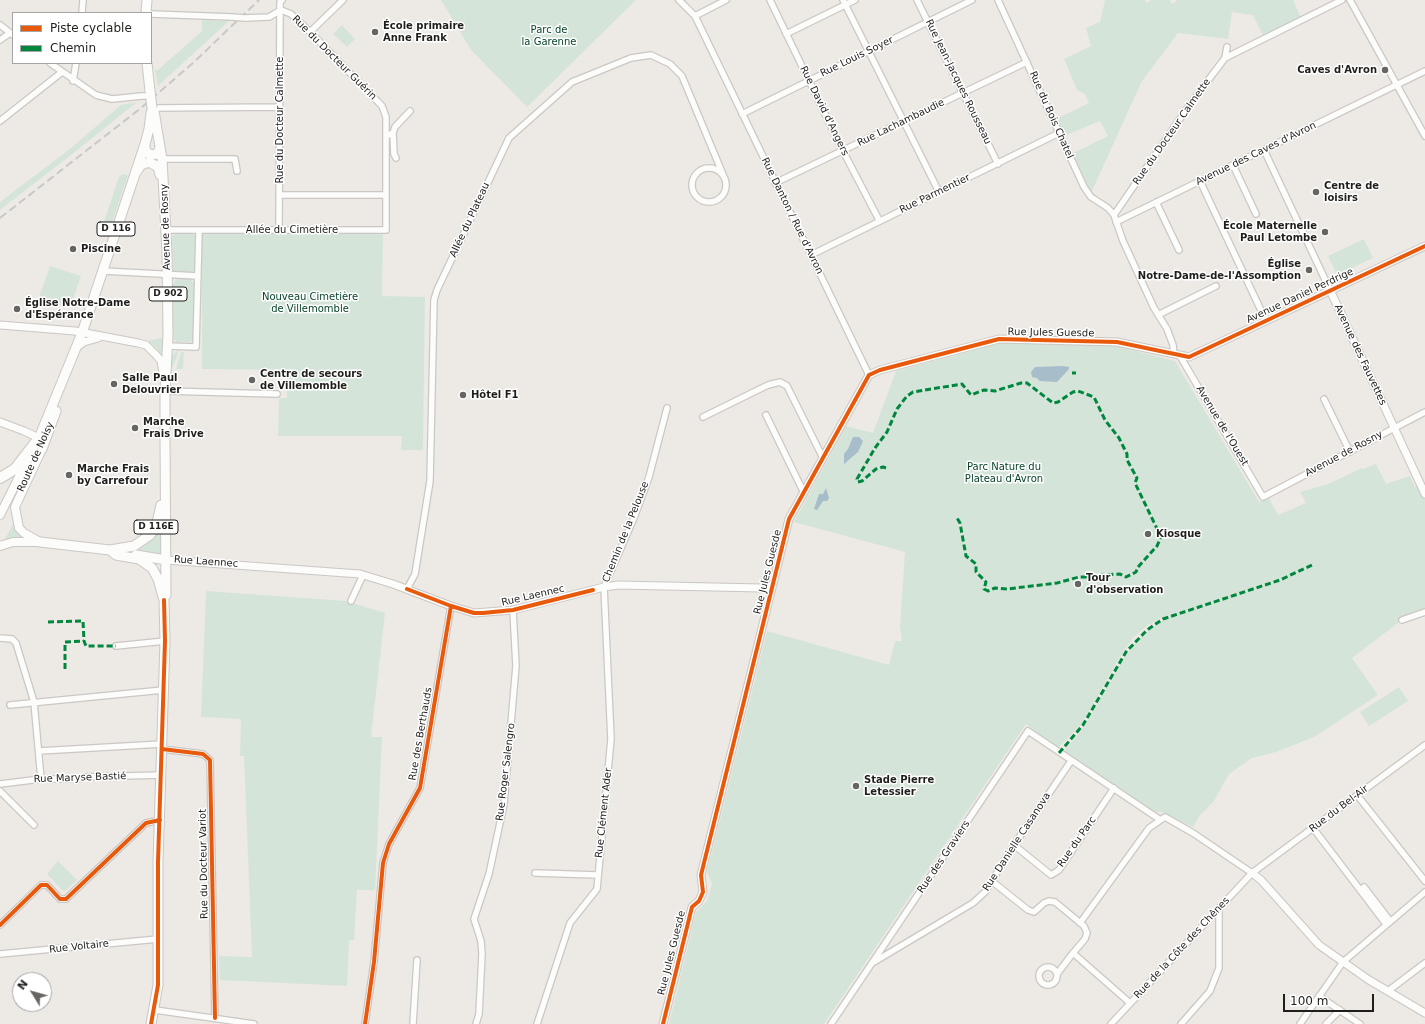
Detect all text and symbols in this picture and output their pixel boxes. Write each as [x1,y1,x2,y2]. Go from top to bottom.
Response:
legend [12,12,152,64]
street label: Rue du Docteur Guérin [289,13,379,103]
street label: Rue Jean-Jacques Rousseau [922,17,994,147]
place label: École primaire Anne Frank [383,20,464,44]
text: Piste cyclable [50,21,132,35]
park label: Parc de la Garenne [522,24,576,48]
marker: École primaire Anne Frank [370,27,380,37]
street label: Rue Louis Soyer [818,34,896,80]
text: Chemin [50,41,96,55]
street label: Rue du Docteur Calmette [274,57,286,183]
street label: Rue David d'Angers [797,64,851,158]
place label: Caves d'Avron [1297,64,1377,76]
marker: Caves d'Avron [1380,65,1390,75]
street label: Rue du Bois Chatel [1026,69,1076,161]
street label: Rue du Docteur Calmette [1131,77,1213,187]
street label: Rue Lachambaudie [855,97,947,149]
street label: Avenue des Caves d'Avron [1194,120,1318,188]
street label: Rue Danton / Rue d'Avron [759,156,825,276]
street label: Rue Parmentier [898,172,972,216]
place label: Centre de loisirs [1324,180,1379,204]
street label: Allée du Plateau [447,181,493,259]
street label: Avenue de Rosny [159,184,173,270]
marker: Centre de loisirs [1311,187,1321,197]
place label: École Maternelle Paul Letombe [1223,220,1317,244]
road number: D 116 [97,222,135,236]
street label: Allée du Cimetière [246,224,338,236]
marker: École Maternelle Paul Letombe [1320,227,1330,237]
place label: Piscine [81,243,121,255]
marker: Piscine [68,244,78,254]
place label: Église Notre-Dame-de-l'Assomption [1138,258,1301,282]
marker: Église Notre-Dame-de-l'Assomption [1304,265,1314,275]
street label: Avenue Daniel Perdrige [1244,266,1356,326]
road number: D 902 [149,287,187,301]
park label: Nouveau Cimetière de Villemomble [262,291,358,314]
place label: Église Notre-Dame d'Espérance [25,297,130,320]
street label: Avenue des Fauvettes [1331,303,1389,407]
marker: Église Notre-Dame d'Espérance [12,304,22,314]
street label: Rue Jules Guesde [1008,326,1094,340]
place label: Centre de secours de Villemomble [260,368,362,392]
place label: Salle Paul Delouvrier [122,372,181,396]
marker: Centre de secours de Villemomble [247,375,257,385]
marker: Salle Paul Delouvrier [109,379,119,389]
street label: Avenue de l'Ouest [1193,384,1251,468]
place label: Hôtel F1 [471,389,518,401]
marker: Hôtel F1 [458,390,468,400]
place label: Marche Frais Drive [143,416,204,440]
street label: Route de Noisy [15,420,57,494]
marker: Marche Frais Drive [130,423,140,433]
street label: Avenue de Rosny [1303,428,1385,480]
park label: Parc Nature du Plateau d'Avron [965,461,1043,484]
place label: Marche Frais by Carrefour [77,463,149,486]
marker: Marche Frais by Carrefour [64,470,74,480]
street label: Chemin de la Pelouse [600,480,652,584]
road number: D 116E [134,520,178,534]
street label: Rue Jules Guesde [752,528,784,616]
place label: Kiosque [1156,528,1201,540]
marker: Kiosque [1143,529,1153,539]
street label: Rue Laennec [173,554,239,570]
place label: Tour d'observation [1086,572,1163,596]
marker: Tour d'observation [1073,579,1083,589]
street label: Rue Laennec [500,583,566,609]
street label: Rue des Berthauds [407,686,435,782]
street label: Rue Roger Salengro [494,722,518,822]
street label: Rue Clément Ader [593,767,615,859]
street label: Rue Maryse Bastié [34,770,126,786]
place label: Stade Pierre Letessier [864,774,934,798]
marker: Stade Pierre Letessier [851,781,861,791]
street label: Rue du Bel-Air [1307,783,1371,835]
street label: Rue Danielle Casanova [981,790,1053,894]
street label: Rue du Docteur Variot [197,809,211,919]
street label: Rue du Parc [1055,814,1099,870]
street label: Rue des Graviers [915,818,973,896]
street label: Rue de la Côte des Chênes [1132,895,1232,1001]
street label: Rue Jules Guesde [656,909,688,997]
street label: Rue Voltaire [49,938,109,956]
north arrow [12,972,52,1012]
text: N [15,977,31,993]
scale bar [1285,986,1376,1012]
text: 100 m [1290,994,1328,1008]

